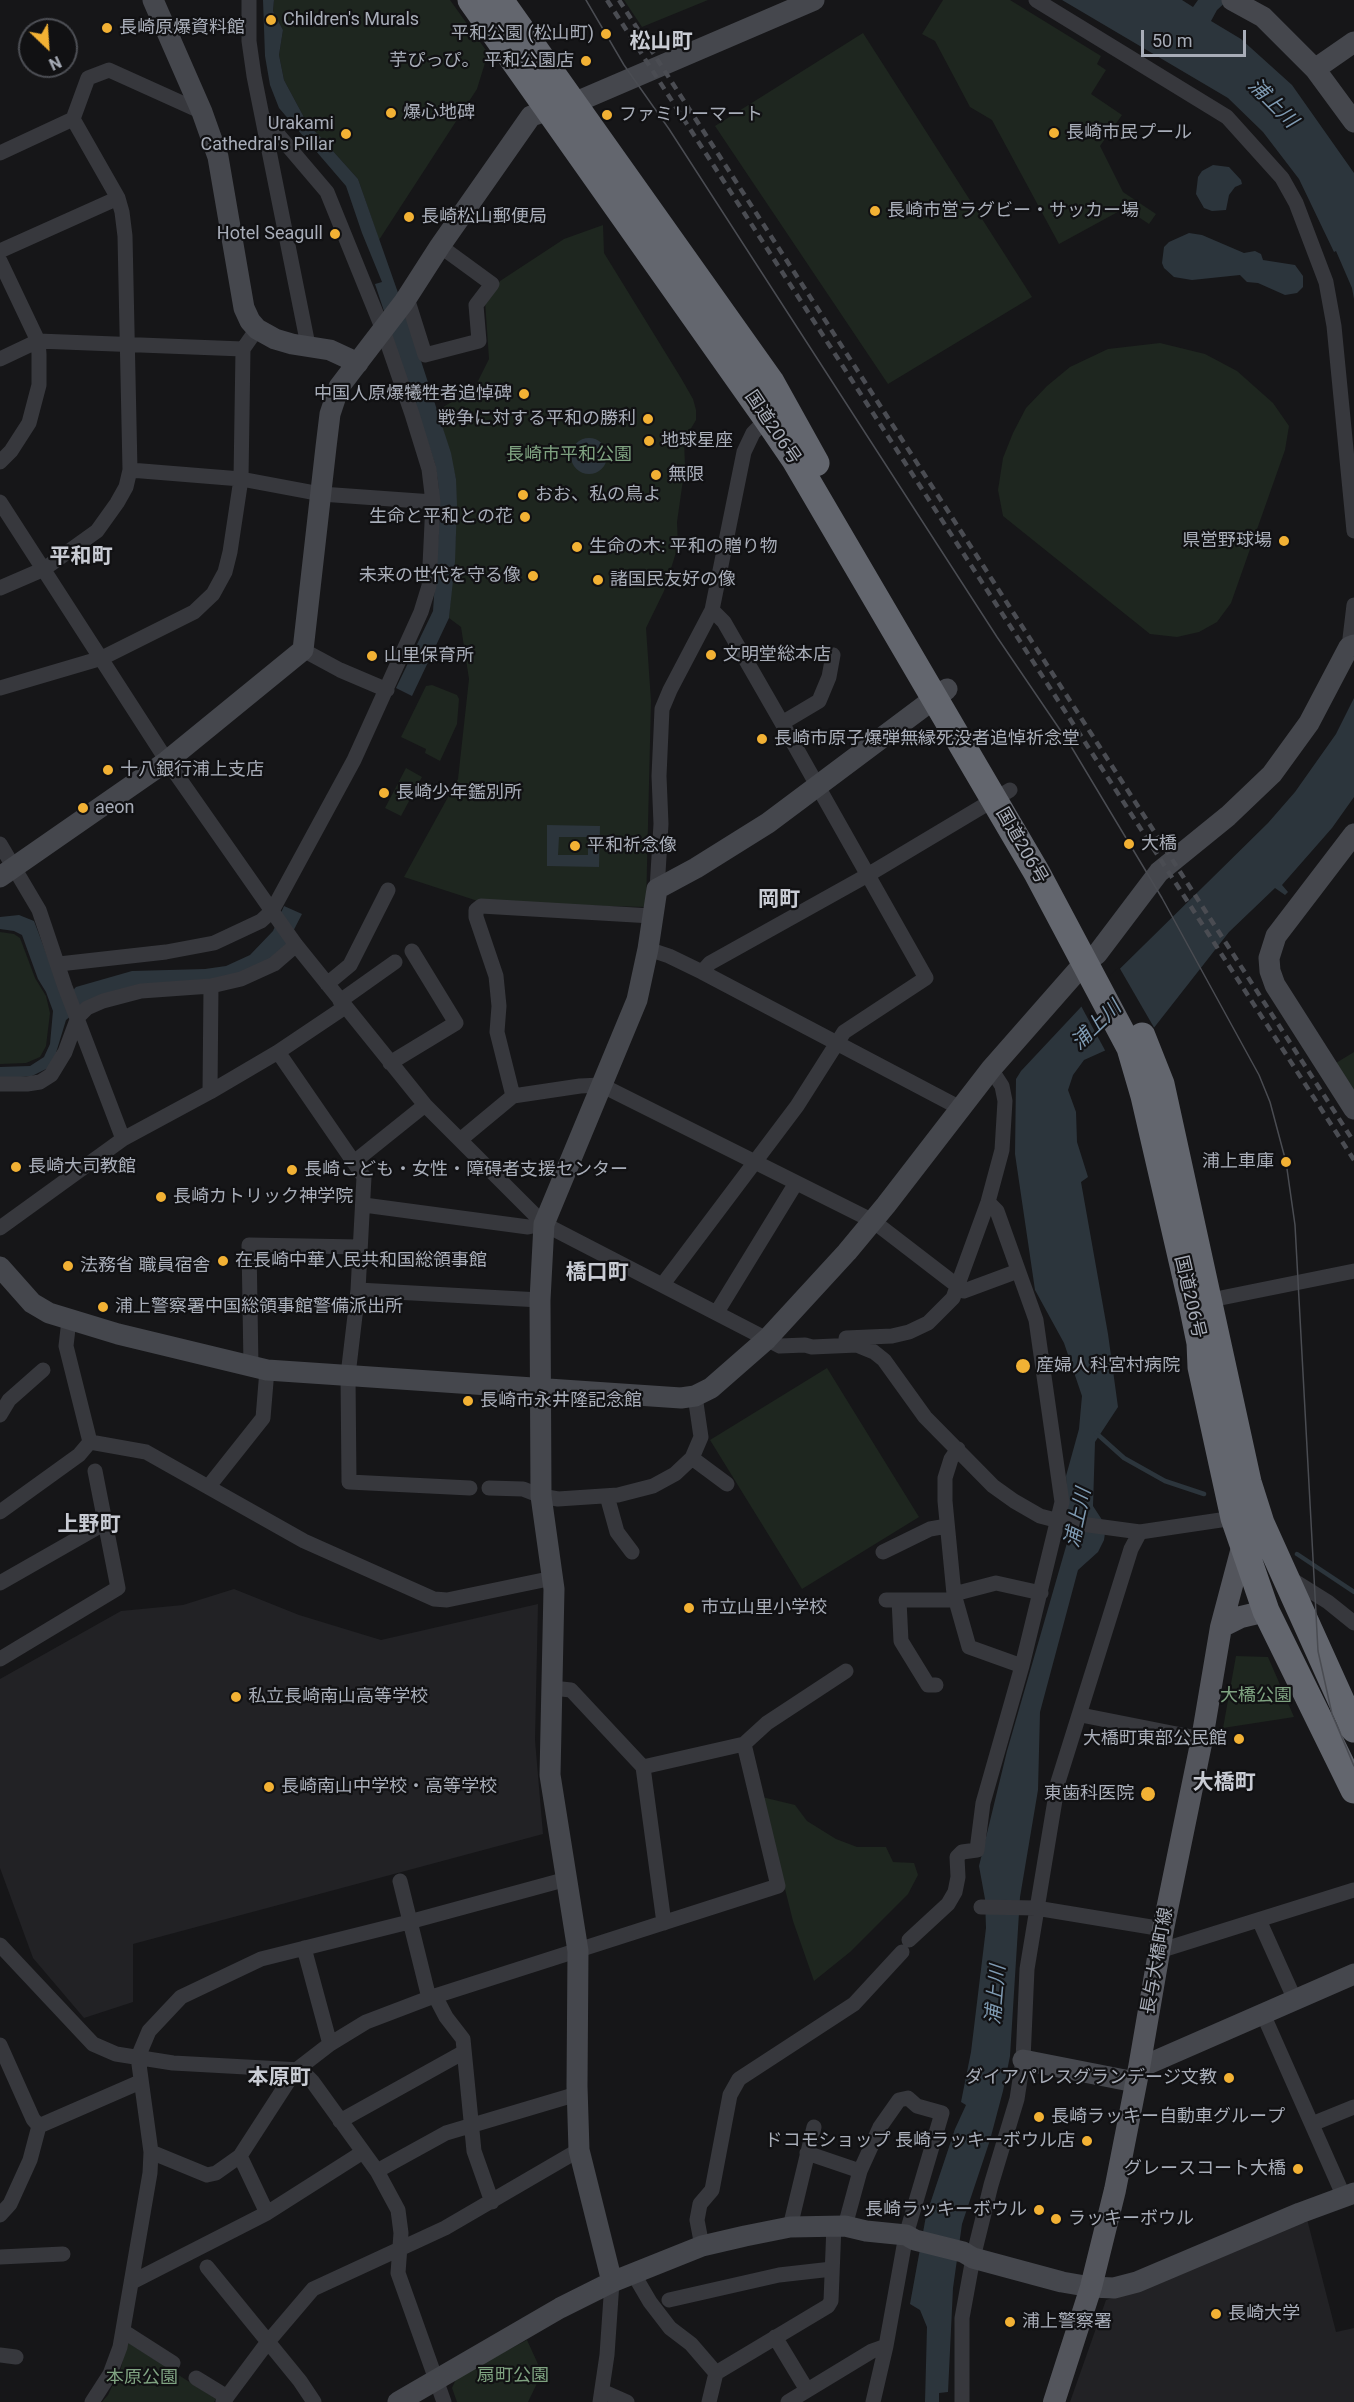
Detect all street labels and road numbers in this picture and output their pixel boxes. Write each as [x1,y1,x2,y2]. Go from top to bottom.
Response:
street label: 国道206号 [739,387,805,469]
street label: 国道206号 [991,804,1051,888]
street label: 国道206号 [1169,1253,1209,1341]
street label: 長与大橋町線 [1138,1906,1178,2016]

